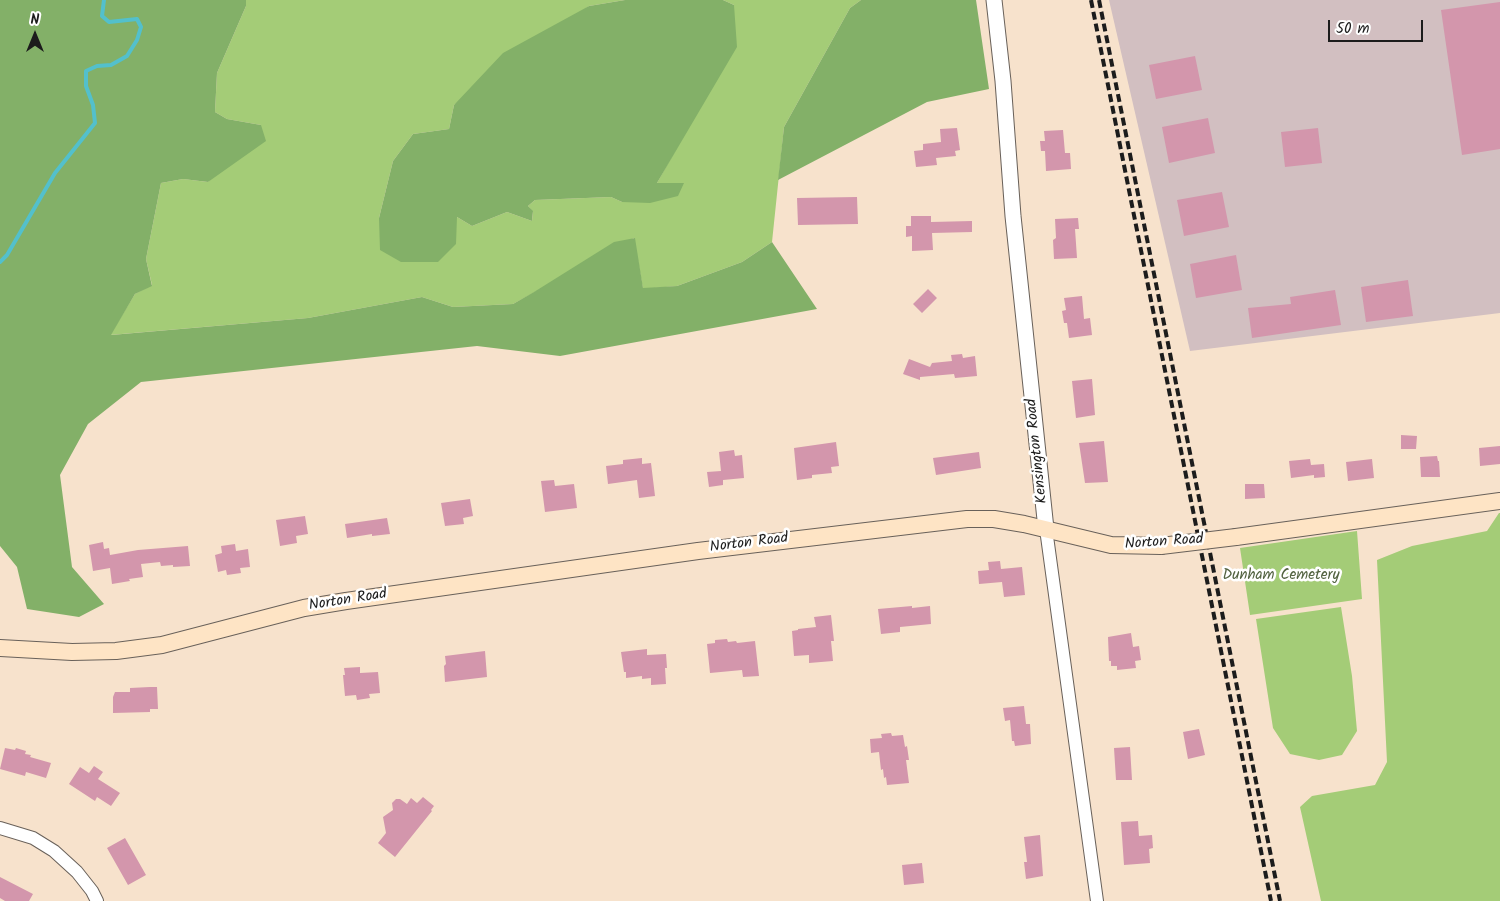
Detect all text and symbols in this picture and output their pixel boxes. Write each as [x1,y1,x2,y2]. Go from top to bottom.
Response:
text: N [31,9,39,31]
north arrow [10,10,60,60]
scale bar [1330,10,1425,42]
text: 50 m [1336,17,1370,41]
street label: Kensington Road [1024,398,1052,504]
street label: Norton Road [709,530,789,558]
street label: Norton Road [1124,531,1204,555]
park label: Dunham Cemetery [1223,567,1339,585]
street label: Norton Road [308,586,388,616]

